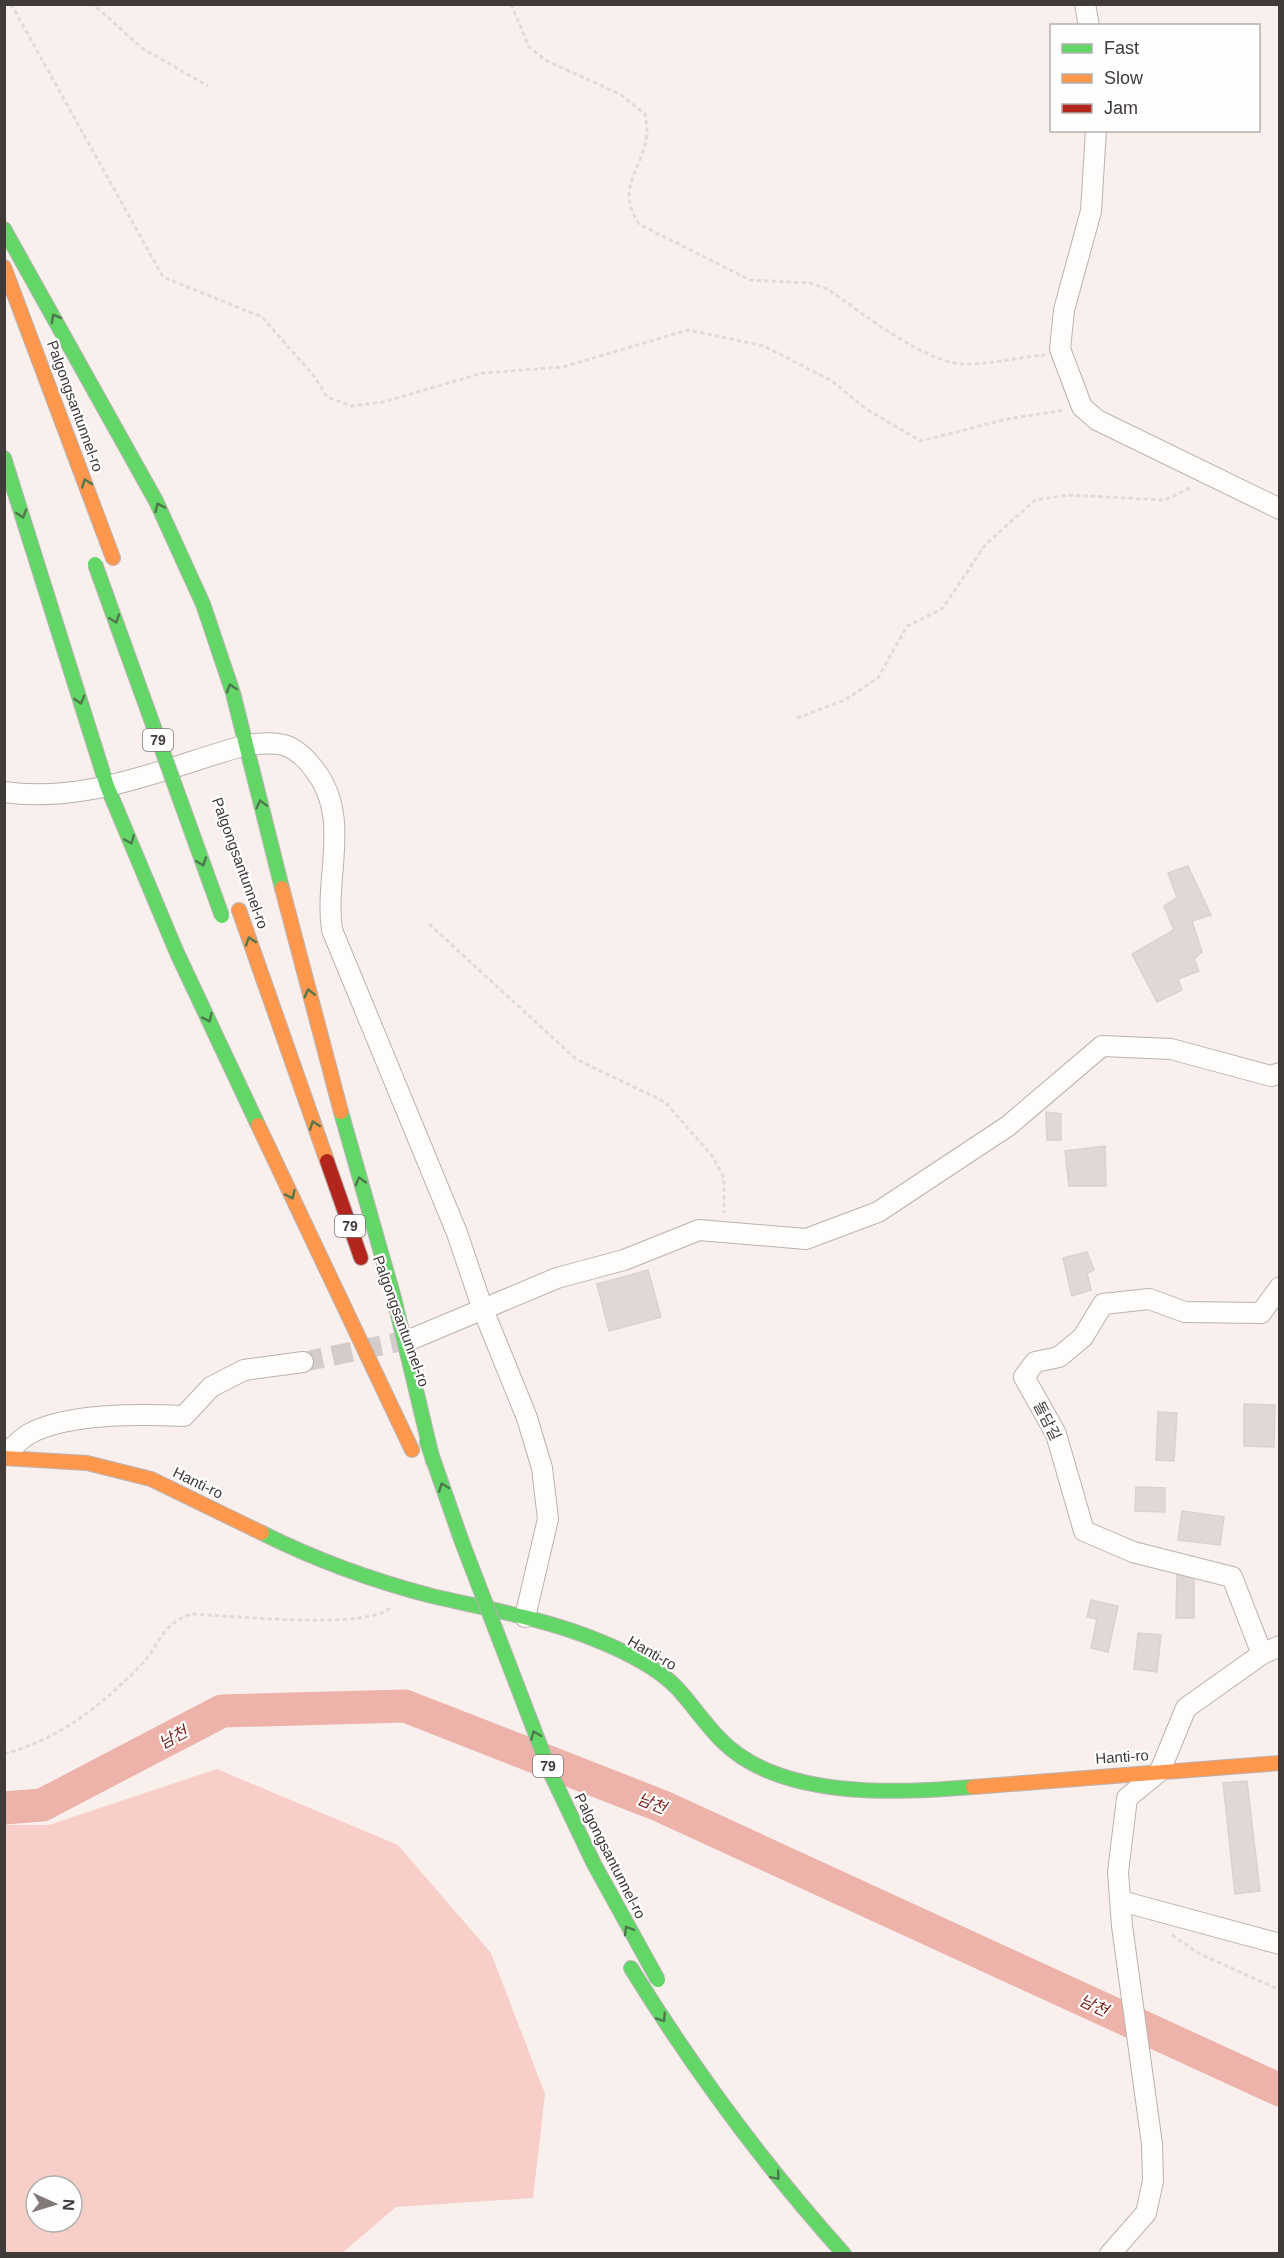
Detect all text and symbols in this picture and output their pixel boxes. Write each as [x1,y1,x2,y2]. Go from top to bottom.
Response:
legend [1050,24,1260,132]
text: Fast [1104,38,1139,58]
text: Slow [1104,68,1144,88]
text: Jam [1104,98,1138,118]
one-way arrow [51,314,62,324]
street label: Palgongsantunnel-ro [44,338,107,474]
one-way arrow [80,478,93,489]
one-way arrow [154,503,166,514]
one-way arrow [15,508,27,519]
one-way arrow [108,613,121,624]
one-way arrow [226,683,238,694]
one-way arrow [73,694,85,705]
road number: 79 [143,729,173,751]
street label: Palgongsantunnel-ro [209,795,272,931]
one-way arrow [256,799,268,810]
one-way arrow [122,834,134,845]
one-way arrow [195,856,207,867]
one-way arrow [245,936,258,947]
one-way arrow [303,988,316,998]
one-way arrow [201,1012,213,1023]
one-way arrow [309,1120,322,1131]
one-way arrow [355,1176,367,1187]
one-way arrow [284,1188,296,1199]
road number: 79 [335,1215,365,1237]
street label: Palgongsantunnel-ro [370,1253,433,1389]
street label: 돌담길 [1030,1398,1064,1443]
street label: Hanti-ro [171,1463,226,1502]
one-way arrow [437,1482,450,1493]
street label: Hanti-ro [625,1632,680,1673]
water label: 남천 [156,1722,192,1752]
one-way arrow [530,1730,542,1741]
street label: Hanti-ro [1095,1746,1149,1767]
road number: 79 [533,1755,563,1777]
street label: Palgongsantunnel-ro [571,1790,649,1921]
water label: 남천 [635,1790,671,1818]
one-way arrow [624,1926,635,1936]
water label: 남천 [1077,1992,1113,2020]
one-way arrow [654,2012,666,2022]
one-way arrow [769,2169,780,2180]
north arrow [24,2174,84,2234]
text: N [60,2199,77,2211]

